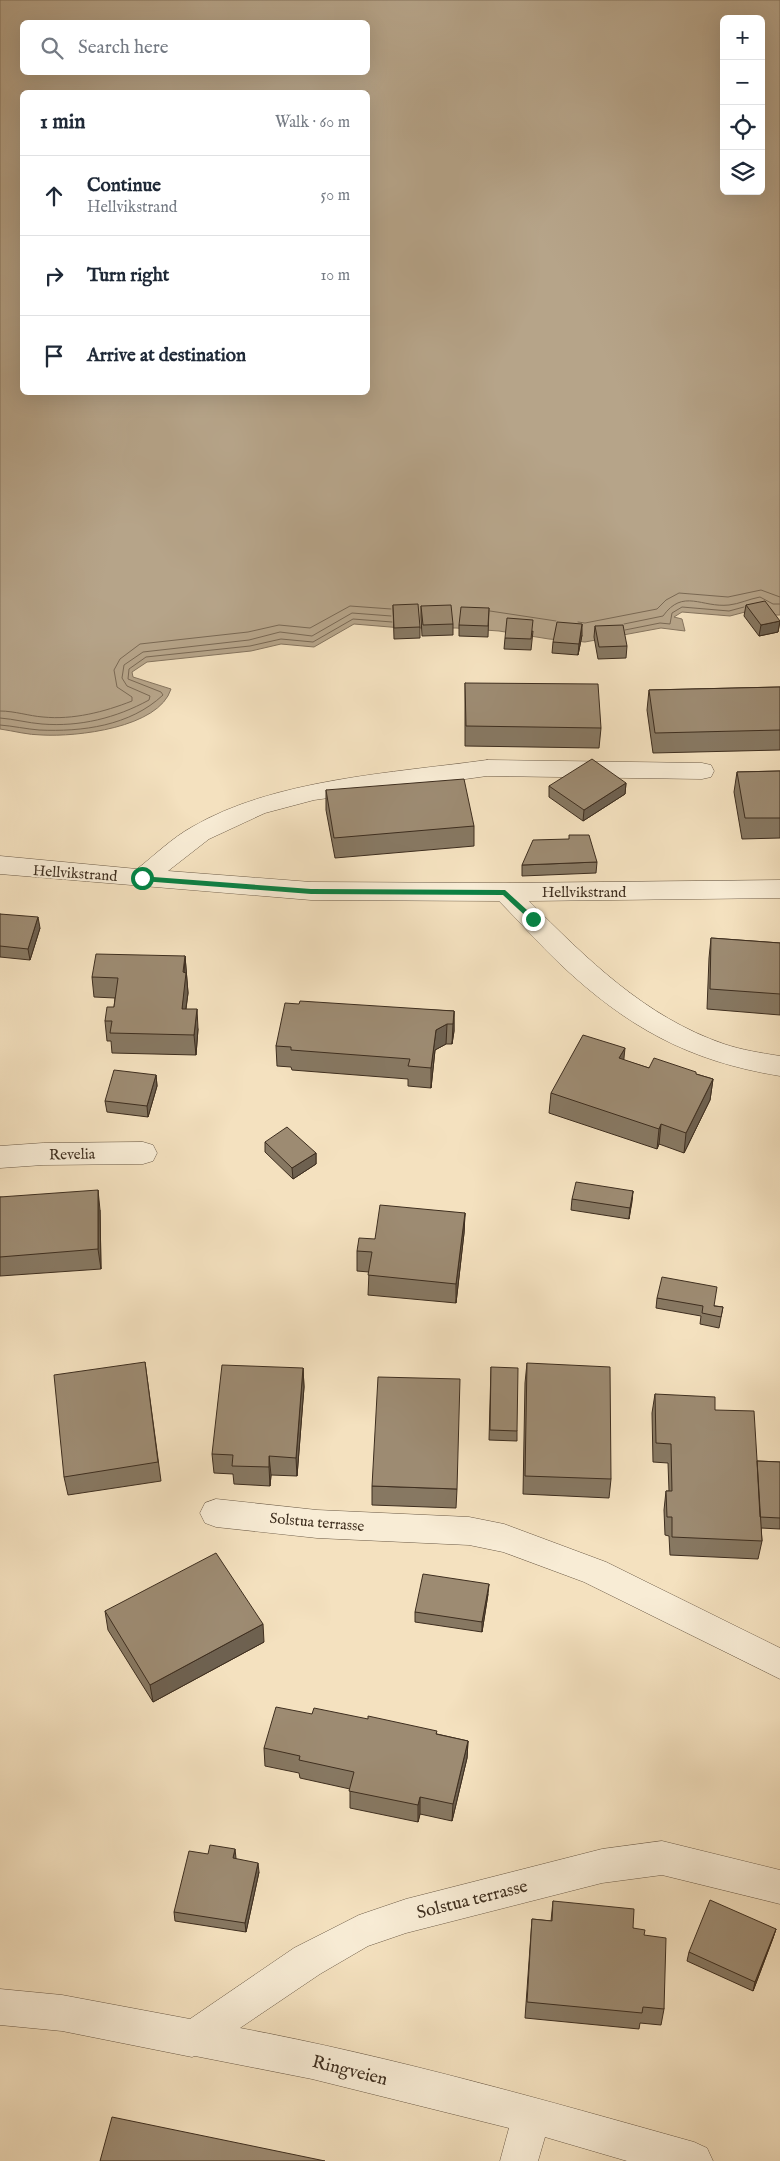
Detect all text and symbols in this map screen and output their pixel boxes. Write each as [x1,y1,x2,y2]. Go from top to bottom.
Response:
map controls [720,15,765,195]
button: + [720,15,765,60]
search box [20,20,370,75]
icon: search [38,34,66,62]
text: Search here [78,36,169,60]
button: − [720,60,765,105]
button: locate [720,105,765,150]
text: 1 min [40,109,85,136]
text: Walk · 60 m [275,113,350,133]
button: layers [720,150,765,195]
text: Continue [87,174,161,198]
icon: ahead [40,182,68,210]
text: 50 m [321,186,350,206]
text: Hellvikstrand [87,198,177,218]
icon: right [40,262,68,290]
text: Turn right [87,264,169,288]
text: 10 m [320,266,350,286]
icon: arrive [40,342,68,370]
text: Arrive at destination [87,344,246,368]
street label: Hellvikstrand [32,861,119,886]
route start [131,867,154,890]
street label: Hellvikstrand [542,883,627,902]
route end [522,908,545,931]
street label: Revelia [49,1145,96,1164]
street label: Solstua terrasse [269,1509,365,1536]
street label: Solstua terrasse [414,1876,530,1925]
street label: Ringveien [310,2051,390,2092]

